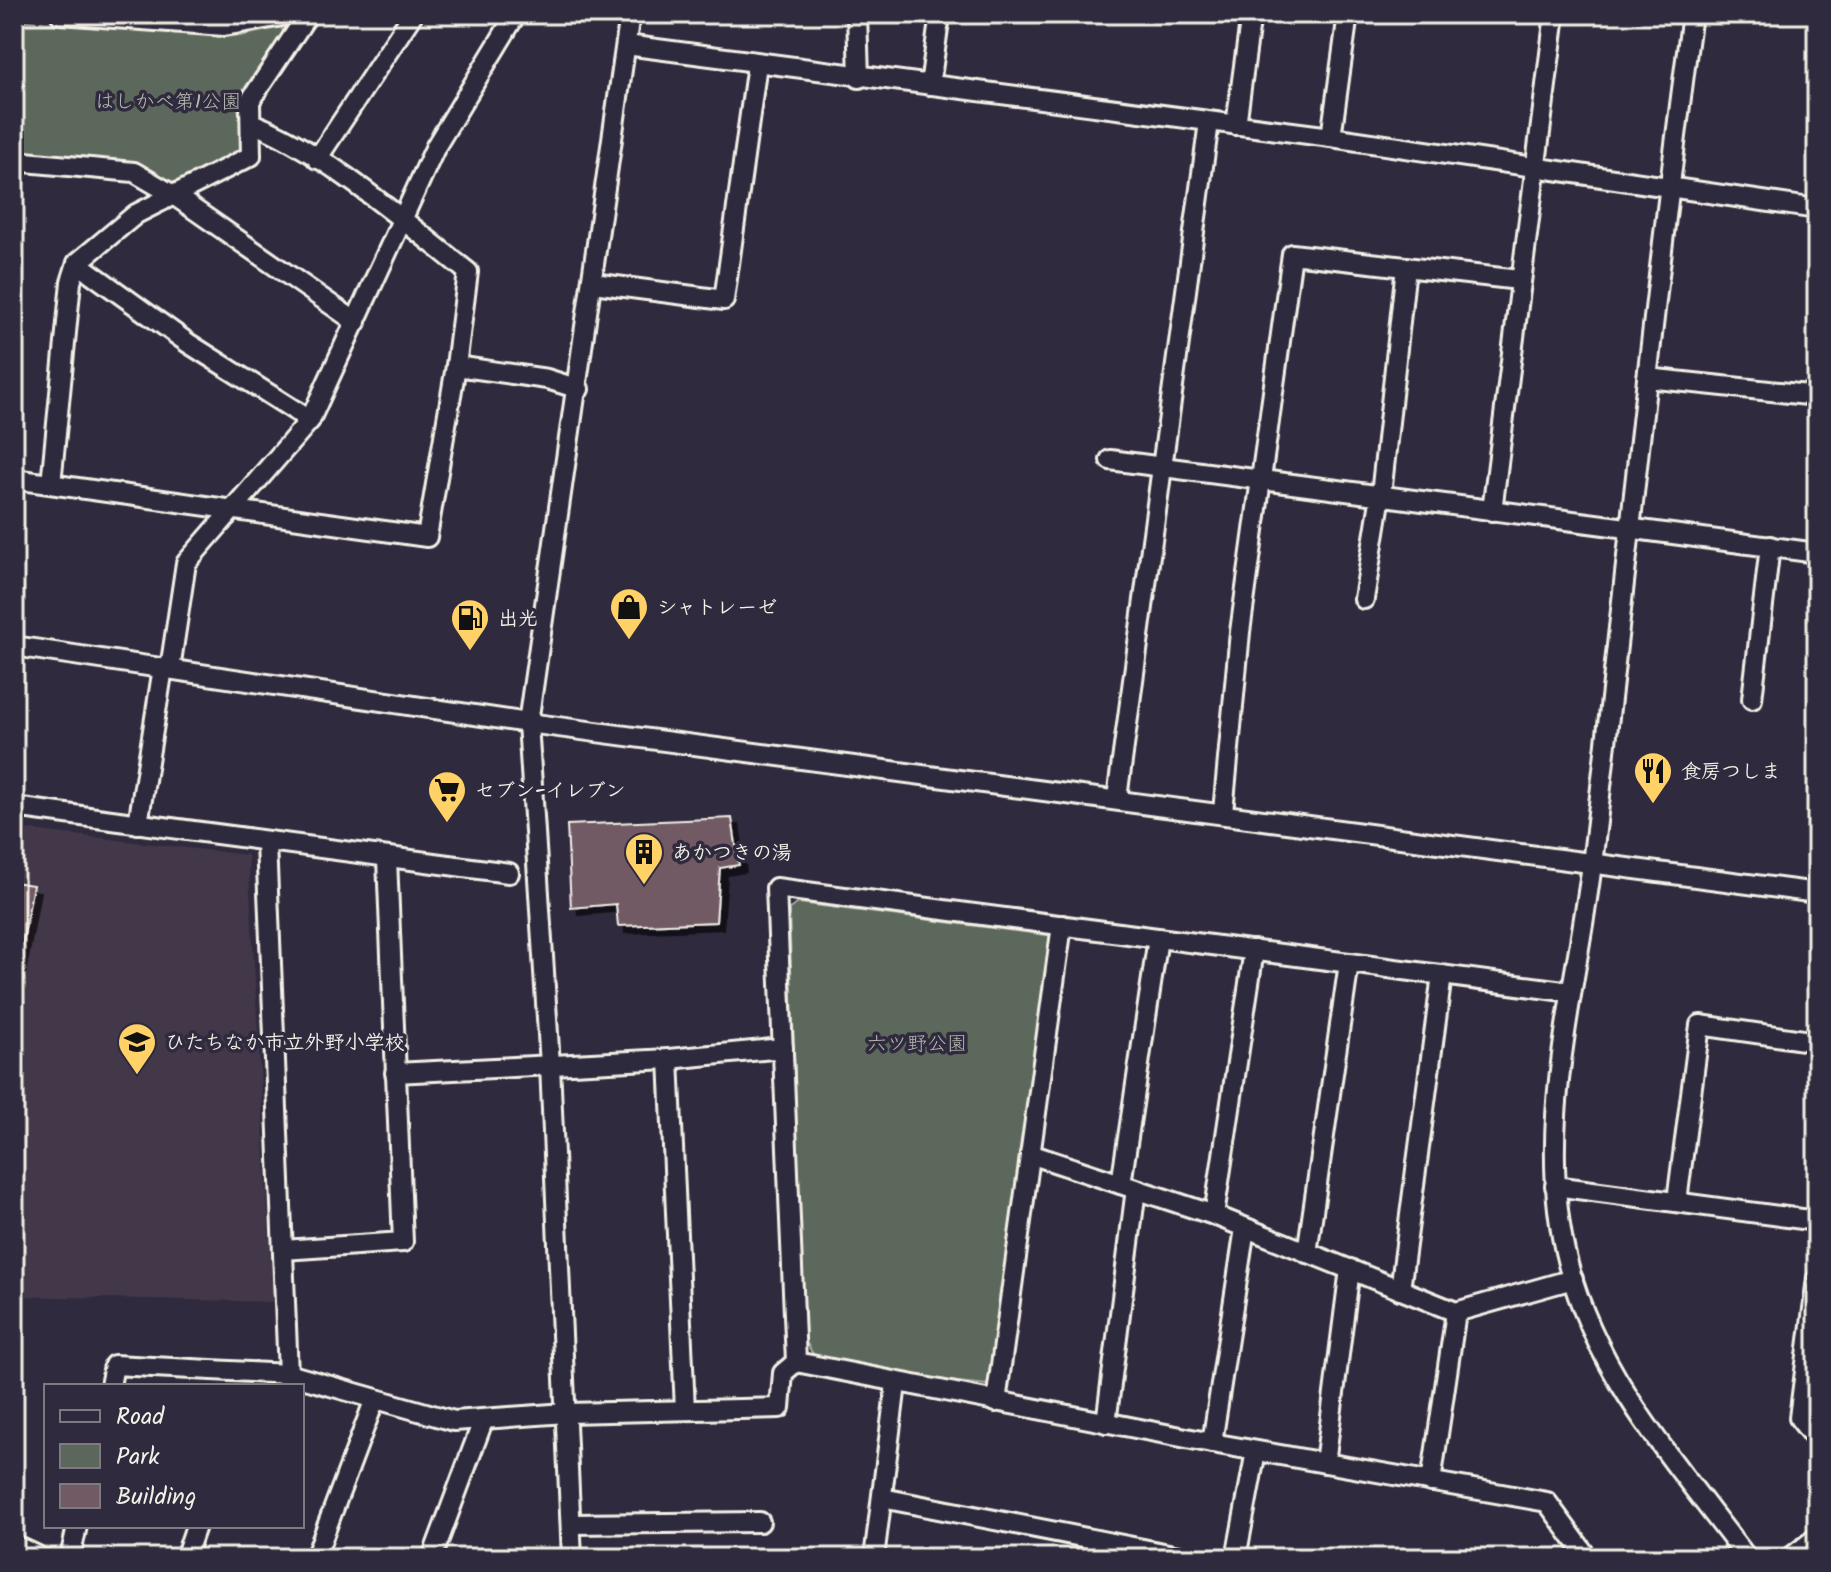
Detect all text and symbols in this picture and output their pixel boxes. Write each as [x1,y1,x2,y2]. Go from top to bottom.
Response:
park label: はしかべ第1公園 [95,87,241,119]
shop icon: シャトレーゼ [608,586,650,641]
place label: シャトレーゼ [657,593,777,625]
fuel station icon: 出光 [449,597,491,652]
place label: 出光 [498,604,538,636]
restaurant icon: 食房つしま [1632,750,1674,805]
place label: 食房つしま [1681,757,1781,789]
supermarket icon: セブン-イレブン [426,769,468,824]
place label: セブン-イレブン [475,776,626,808]
building icon: あかつきの湯 [623,831,665,886]
place label: あかつきの湯 [672,838,792,870]
school or university icon: ひたちなか市立外野小学校 [116,1021,158,1076]
place label: ひたちなか市立外野小学校 [165,1028,405,1060]
park label: 六ツ野公園 [867,1029,967,1061]
legend [44,1384,304,1528]
text: Road [116,1398,165,1437]
text: Park [116,1438,160,1477]
text: Building [116,1478,196,1517]

